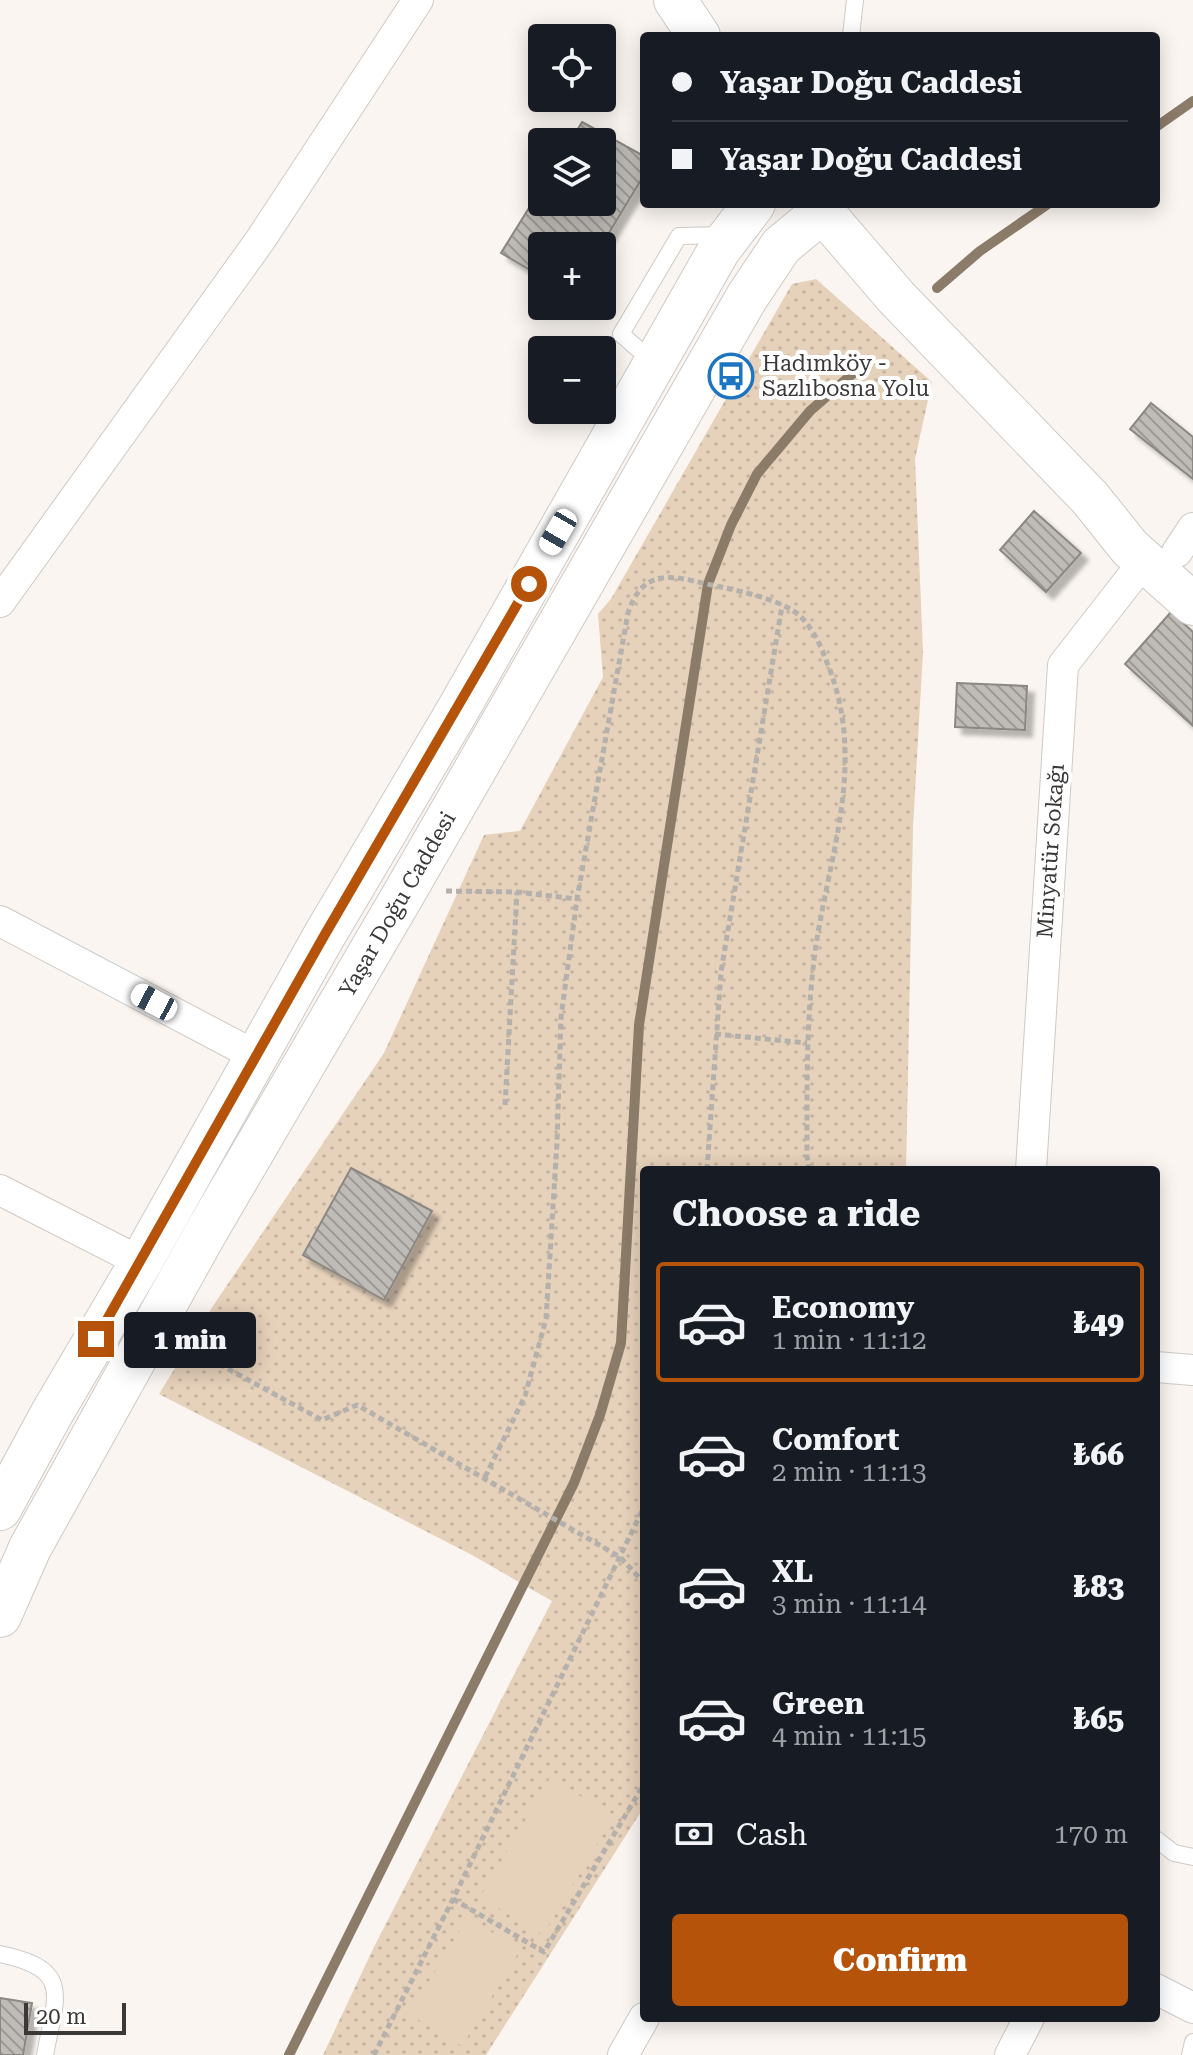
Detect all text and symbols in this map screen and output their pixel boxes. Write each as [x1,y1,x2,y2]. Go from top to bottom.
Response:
map controls [528,24,616,424]
button: locate [528,24,616,112]
text: Yaşar Doğu Caddesi [720,65,1022,100]
button: layers [528,128,616,216]
text: Yaşar Doğu Caddesi [720,142,1022,177]
button: + [528,232,616,320]
button: − [528,336,616,424]
place label: Hadımköy - Sazlıbosna Yolu [762,351,929,401]
bus stop icon: Hadımköy - Sazlıbosna Yolu [707,352,755,400]
car [536,505,580,559]
route start [511,566,547,602]
street label: Minyatür Sokağı [1032,763,1069,939]
street label: Yaşar Doğu Caddesi [334,807,461,1001]
car [127,980,181,1024]
text: Choose a ride [672,1193,920,1235]
icon: car [676,1286,748,1358]
text: Economy [772,1290,914,1325]
text: ₺49 [1074,1305,1124,1340]
callout: 1 min [124,1311,256,1367]
route end [78,1321,114,1357]
text: 1 min [153,1325,227,1355]
text: 1 min · 11:12 [772,1325,927,1355]
icon: car [676,1418,748,1490]
text: Comfort [772,1422,899,1457]
text: ₺66 [1074,1437,1124,1472]
text: 2 min · 11:13 [772,1457,927,1487]
icon: car [676,1550,748,1622]
text: XL [772,1554,813,1589]
text: ₺83 [1074,1569,1124,1604]
text: 3 min · 11:14 [772,1589,927,1619]
icon: car [676,1682,748,1754]
text: Green [772,1686,864,1721]
text: ₺65 [1074,1701,1124,1736]
text: 4 min · 11:15 [772,1721,927,1751]
icon: cash [672,1812,716,1856]
text: Cash [736,1817,807,1852]
text: 170 m [1054,1819,1128,1849]
button: Confirm [672,1914,1128,2006]
scale bar [24,1999,126,2035]
text: 20 m [36,2004,86,2029]

